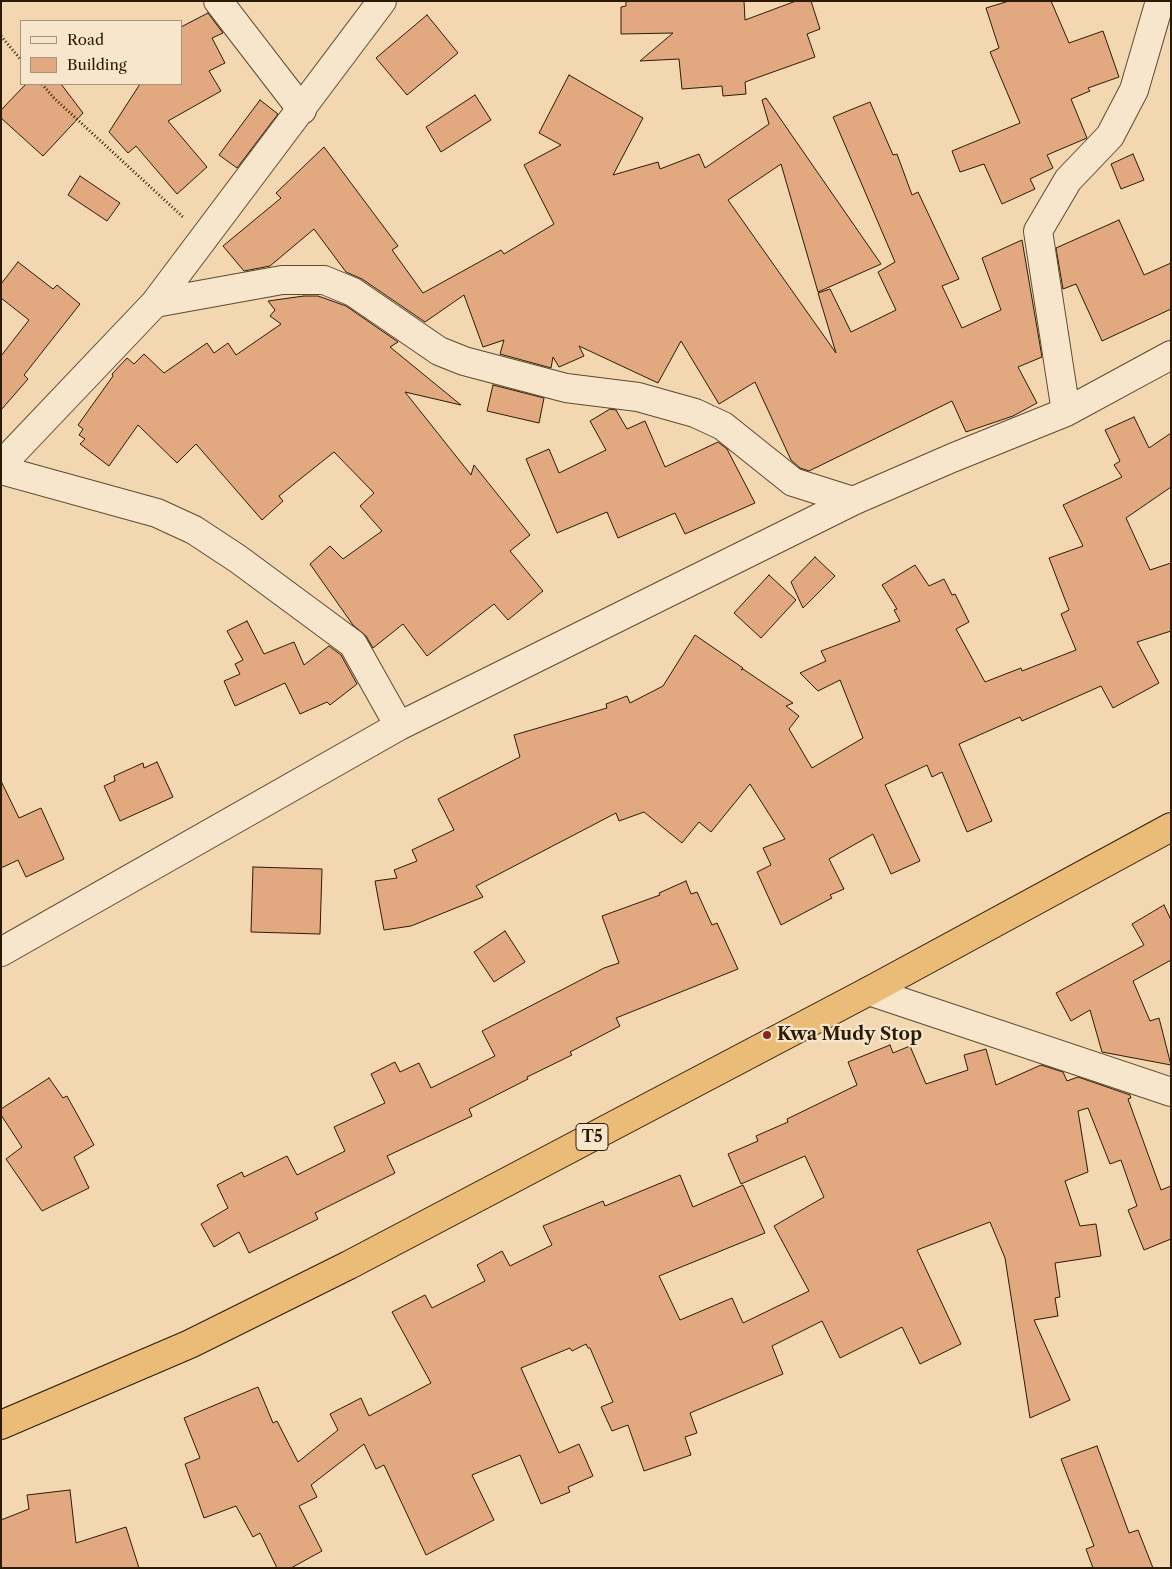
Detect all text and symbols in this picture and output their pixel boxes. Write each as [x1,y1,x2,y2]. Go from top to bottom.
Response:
legend [20,20,182,85]
text: Road [67,30,104,49]
text: Building [67,55,127,74]
place label: Kwa Mudy Stop [777,1024,922,1046]
marker: Kwa Mudy Stop [761,1029,773,1041]
road number: T5 [576,1124,608,1150]

